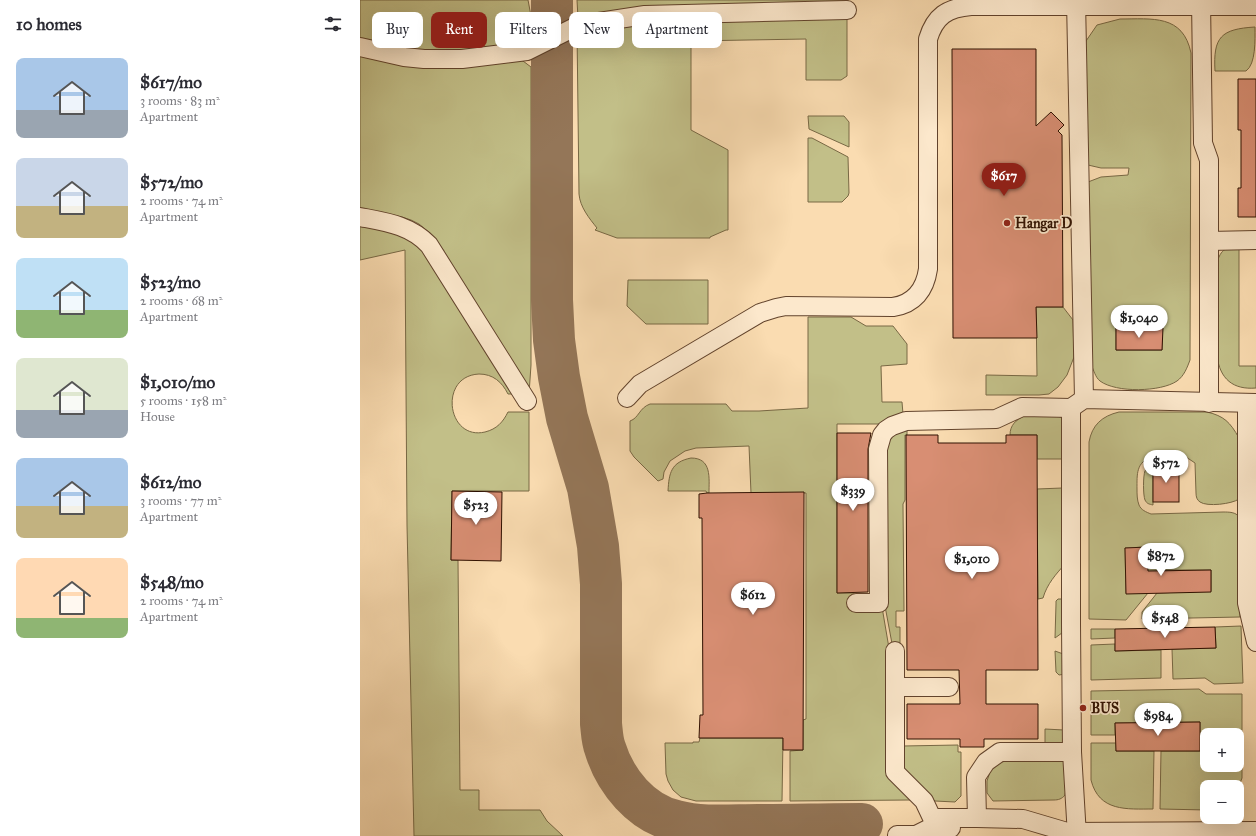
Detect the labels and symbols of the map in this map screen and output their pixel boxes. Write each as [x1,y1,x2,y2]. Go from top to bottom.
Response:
pin: $617 [980,163,1028,197]
place label: Hangar D [1015,215,1072,233]
marker: Hangar D [1002,218,1012,228]
pin: $1,040 [1106,305,1172,339]
pin: $572 [1142,450,1190,484]
pin: $339 [829,478,877,512]
pin: $523 [452,492,500,526]
pin: $872 [1137,543,1185,577]
pin: $1,010 [939,546,1005,580]
pin: $612 [729,582,777,616]
pin: $548 [1141,605,1189,639]
place label: BUS [1091,700,1119,717]
marker: BUS [1078,703,1088,713]
pin: $984 [1134,703,1182,737]

